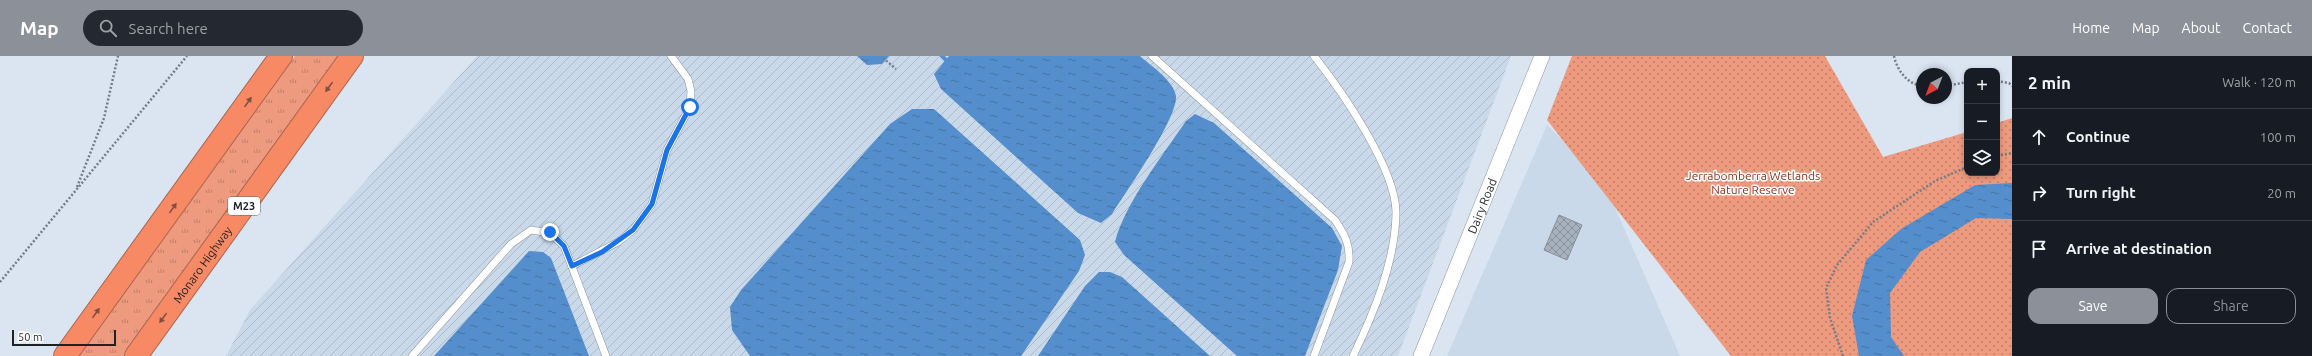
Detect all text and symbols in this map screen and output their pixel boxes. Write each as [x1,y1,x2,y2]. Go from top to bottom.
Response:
search box [83,10,363,46]
text: Map [20,17,59,39]
icon: search [97,17,119,39]
text: Search here [129,20,208,37]
text: Home [2072,20,2110,36]
text: Map [2132,20,2160,36]
text: About [2182,20,2221,36]
text: Contact [2243,20,2292,36]
north arrow [1916,68,1952,104]
map controls [1964,68,2000,176]
button: + [1964,68,2000,104]
text: 2 min [2028,73,2071,92]
text: Walk · 120 m [2222,75,2296,89]
one-way arrow [325,82,333,93]
one-way arrow [244,97,252,107]
route start [681,98,699,116]
button: − [1964,104,2000,140]
icon: ahead [2028,126,2050,148]
text: Continue [2066,128,2130,145]
text: 100 m [2260,130,2296,144]
button: layers [1964,140,2000,176]
park label: Jerrabomberra Wetlands Nature Reserve [1686,169,1820,196]
street label: Dairy Road [1465,176,1499,235]
icon: right [2028,182,2050,204]
text: Turn right [2066,184,2136,201]
text: 20 m [2267,186,2296,200]
road number: M23 [228,197,260,215]
one-way arrow [169,203,177,214]
street label: Monaro Highway [170,223,234,305]
route end [541,223,559,241]
icon: arrive [2028,238,2050,260]
text: Arrive at destination [2066,240,2212,257]
button: Save [2028,288,2158,324]
button: Share [2166,288,2296,324]
one-way arrow [92,308,100,319]
one-way arrow [160,313,168,323]
scale bar [12,328,116,347]
text: 50 m [18,331,42,343]

